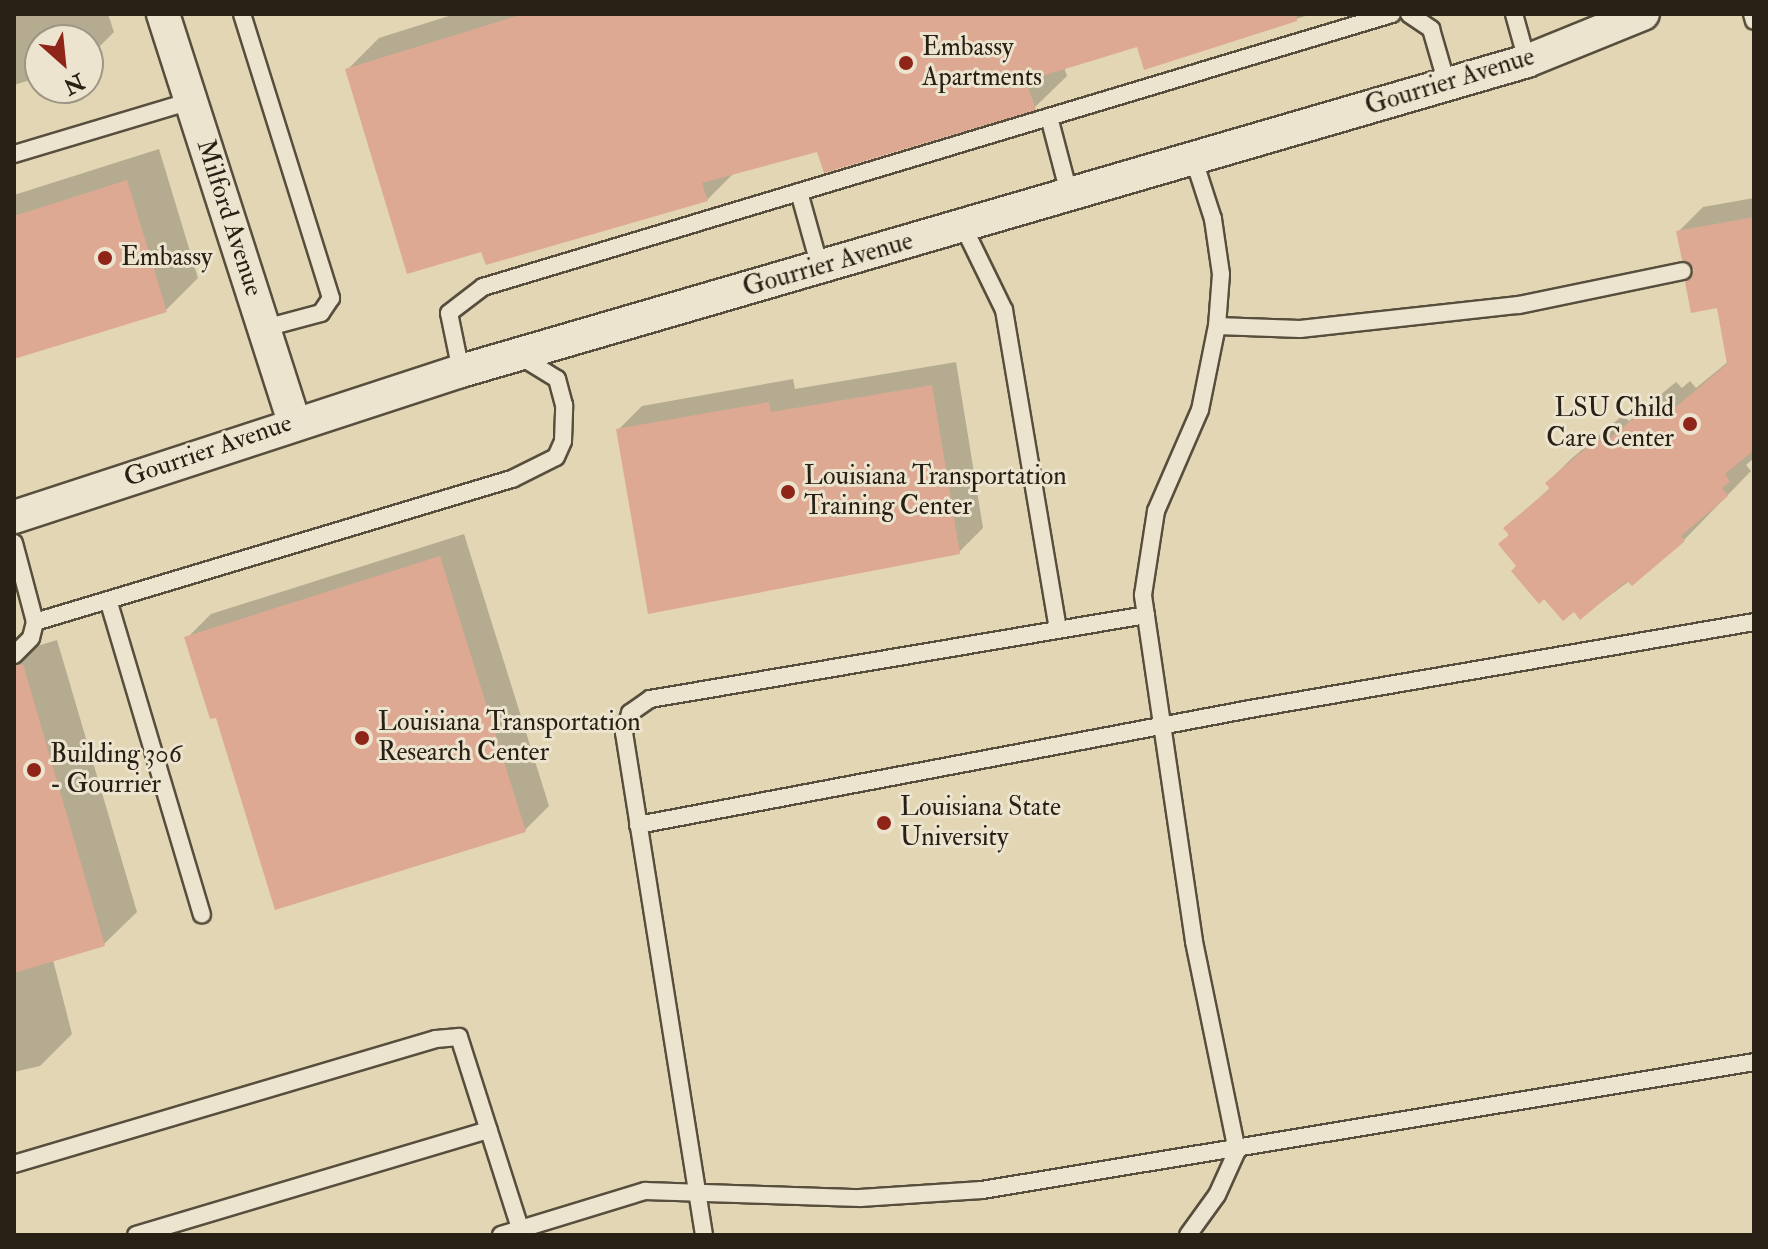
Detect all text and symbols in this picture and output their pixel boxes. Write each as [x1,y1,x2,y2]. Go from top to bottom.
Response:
north arrow [24,24,104,104]
place label: Embassy Apartments [922,32,1042,94]
street label: Gourrier Avenue [1362,41,1538,123]
marker: Embassy Apartments [897,54,915,72]
text: N [59,67,89,101]
street label: Milford Avenue [189,136,269,300]
street label: Gourrier Avenue [739,226,917,304]
place label: Embassy [121,242,212,274]
marker: Embassy [96,249,114,267]
place label: LSU Child Care Center [1546,393,1674,454]
street label: Gourrier Avenue [120,408,296,494]
marker: LSU Child Care Center [1681,415,1699,433]
place label: Louisiana Transportation Training Center [804,461,1067,522]
marker: Louisiana Transportation Training Center [779,483,797,501]
place label: Louisiana Transportation Research Center [378,707,641,768]
marker: Louisiana Transportation Research Center [353,729,371,747]
place label: Building 306 - Gourrier [50,739,182,800]
marker: Building 306 - Gourrier [25,761,43,779]
place label: Louisiana State University [900,792,1061,854]
marker: Louisiana State University [875,814,893,832]

